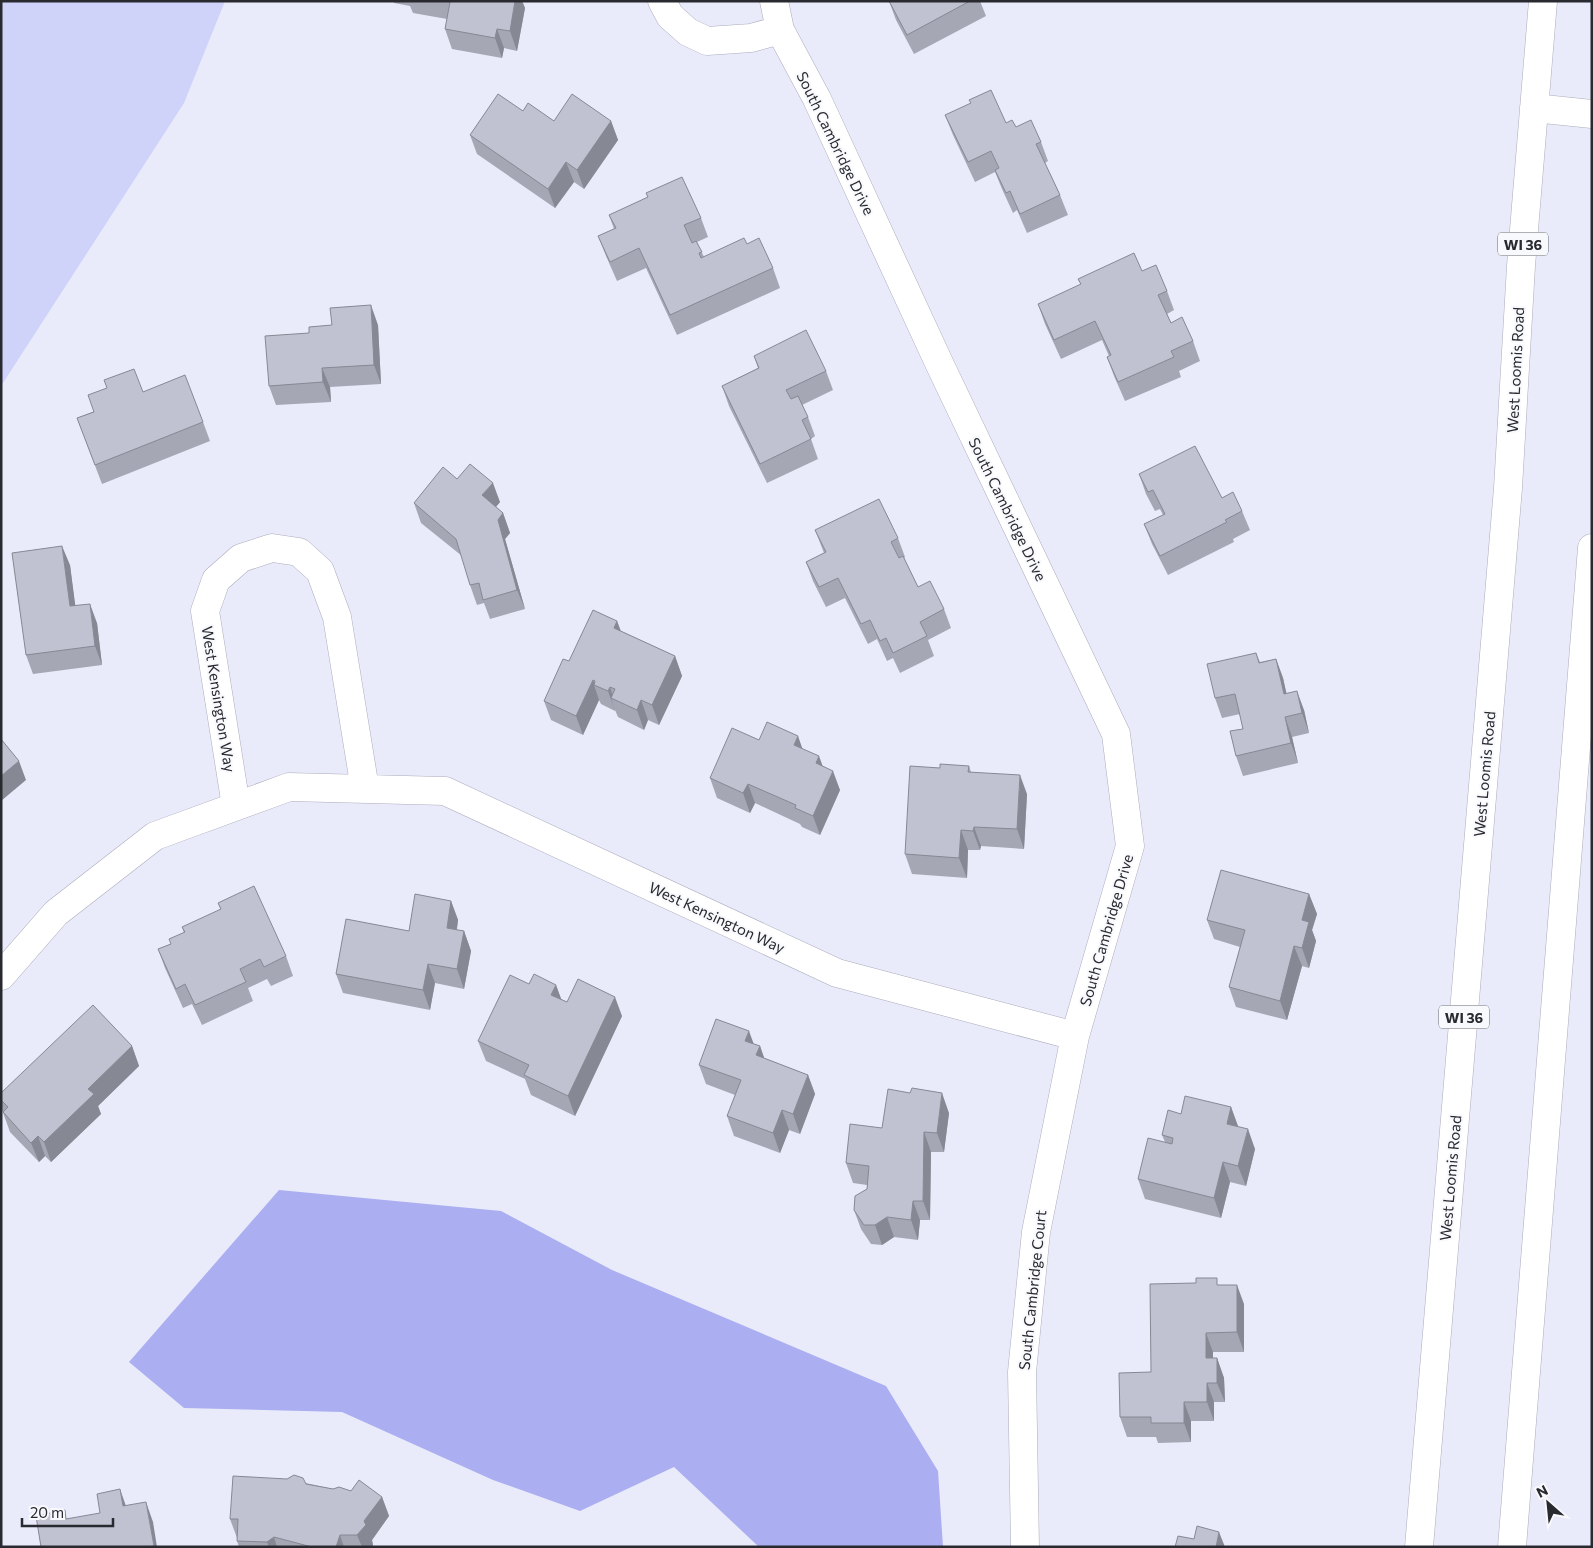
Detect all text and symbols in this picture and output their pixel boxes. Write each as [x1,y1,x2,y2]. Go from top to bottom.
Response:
street label: South Cambridge Drive [793,68,879,218]
road number: WI 36 [1498,232,1548,255]
street label: West Loomis Road [1503,307,1527,433]
street label: South Cambridge Drive [965,434,1051,584]
street label: West Kensington Way [199,625,239,774]
street label: West Loomis Road [1470,710,1498,838]
street label: South Cambridge Drive [1076,852,1136,1008]
street label: West Kensington Way [646,878,788,956]
road number: WI 36 [1439,1006,1489,1028]
street label: West Loomis Road [1436,1114,1464,1242]
street label: South Cambridge Court [1015,1209,1049,1371]
north arrow [1523,1478,1573,1528]
text: N [1533,1481,1550,1501]
scale bar [22,1496,114,1528]
text: 20 m [30,1503,64,1521]

